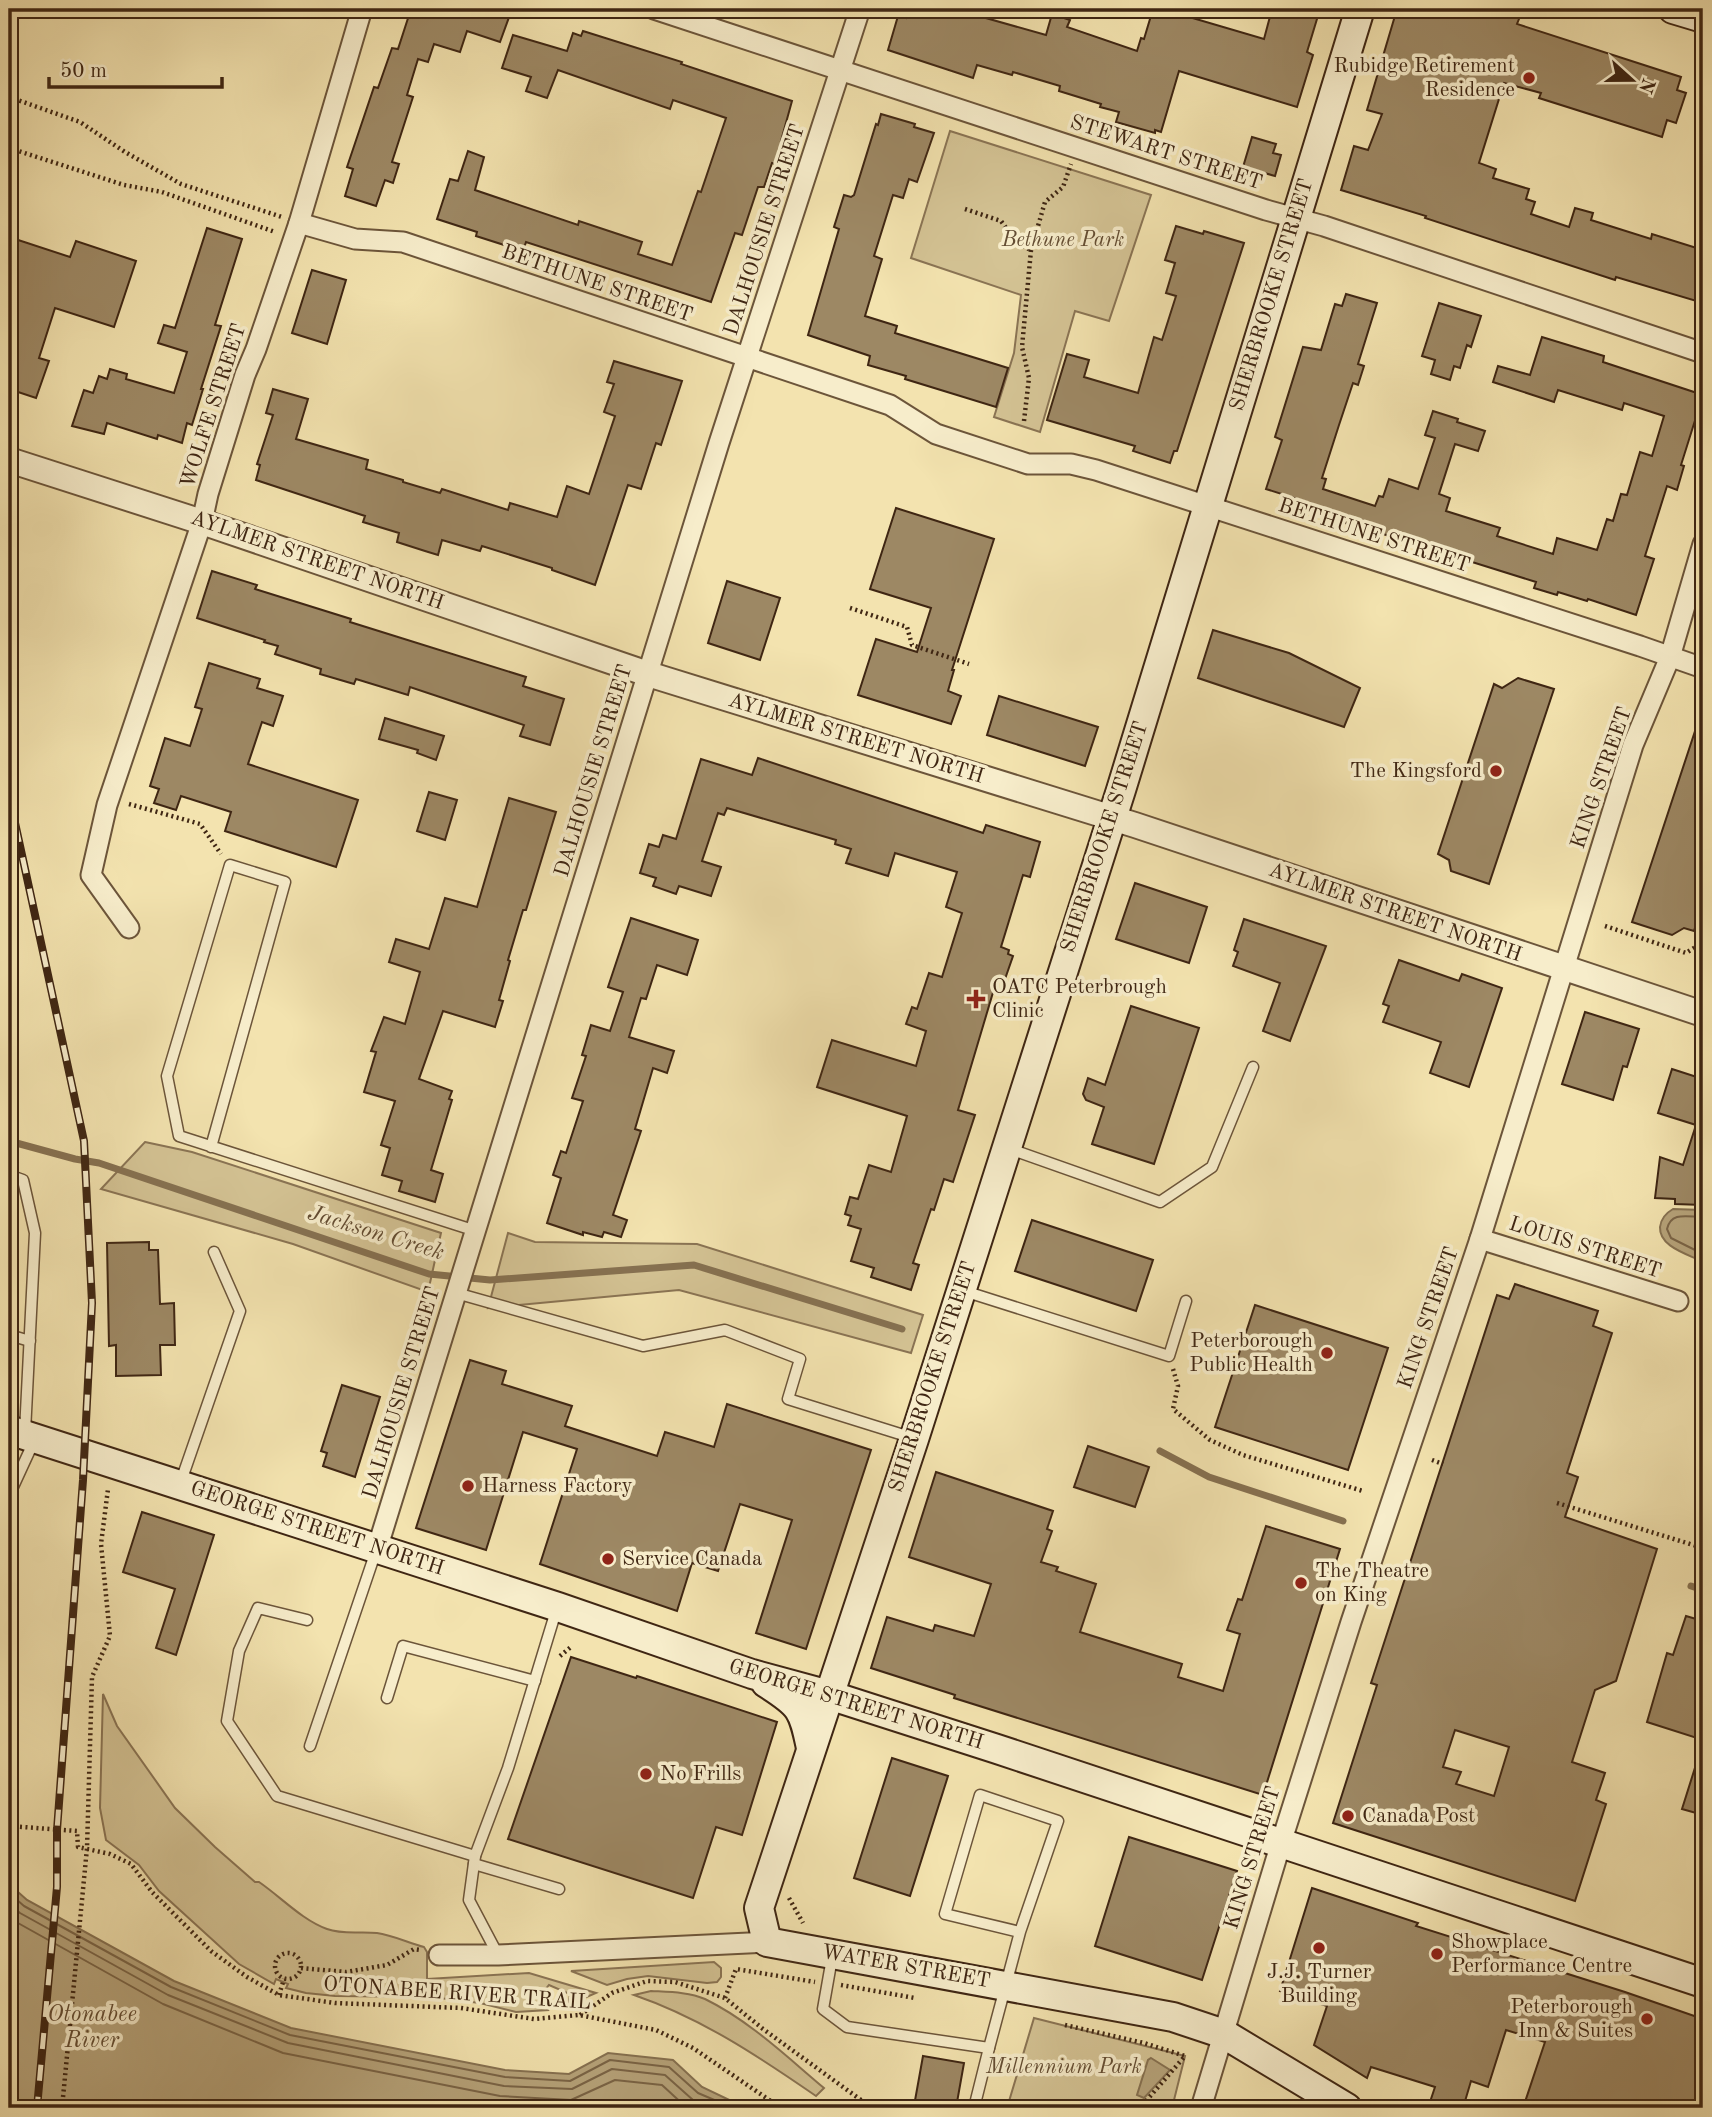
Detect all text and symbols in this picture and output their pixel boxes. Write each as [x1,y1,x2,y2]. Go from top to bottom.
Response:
scale bar [49,46,222,90]
north arrow [1596,46,1666,116]
place label: Rubidge Retirement Residence [1333,56,1515,101]
text: 50 m [60,61,107,82]
marker: Rubidge Retirement Residence [1521,70,1537,86]
text: N [1634,75,1657,96]
street label: STEWART STREET [1067,112,1265,194]
street label: DALHOUSIE STREET [721,122,809,338]
street label: SHERBROOKE STREET [1227,177,1317,413]
park label: Bethune Park [1001,230,1124,251]
street label: BETHUNE STREET [499,241,695,327]
street label: WOLFE STREET [178,321,250,491]
street label: BETHUNE STREET [1275,495,1473,577]
street label: AYLMER STREET NORTH [188,508,446,614]
street label: DALHOUSIE STREET [552,662,636,880]
street label: AYLMER STREET NORTH [726,690,986,788]
street label: KING STREET [1568,704,1636,852]
street label: SHERBROOKE STREET [1058,719,1152,955]
place label: The Kingsford [1350,761,1482,782]
marker: The Kingsford [1488,763,1504,779]
street label: AYLMER STREET NORTH [1266,860,1524,966]
place label: OATC Peterbrough Clinic [992,977,1167,1022]
marker: OATC Peterbrough Clinic [966,989,986,1009]
water label: Jackson Creek [305,1201,447,1265]
street label: LOUIS STREET [1506,1213,1664,1283]
street label: KING STREET [1395,1244,1463,1392]
street label: SHERBROOKE STREET [886,1259,980,1495]
street label: DALHOUSIE STREET [360,1284,444,1502]
place label: Peterborough Public Health [1189,1331,1313,1376]
marker: Peterborough Public Health [1319,1345,1335,1361]
place label: Harness Factory [482,1476,633,1497]
street label: GEORGE STREET NORTH [188,1478,446,1580]
marker: Harness Factory [460,1478,476,1494]
place label: Service Canada [622,1549,762,1570]
marker: Service Canada [600,1551,616,1567]
place label: The Theatre on King [1315,1561,1429,1606]
marker: The Theatre on King [1293,1575,1309,1591]
street label: GEORGE STREET NORTH [726,1656,986,1754]
place label: No Frills [660,1764,741,1785]
marker: No Frills [638,1766,654,1782]
street label: KING STREET [1221,1784,1285,1932]
place label: Canada Post [1362,1806,1475,1827]
marker: Canada Post [1340,1808,1356,1824]
place label: Showplace Performance Centre [1451,1932,1632,1977]
marker: J.J. Turner Building [1311,1940,1327,1956]
street label: WATER STREET [820,1942,992,1992]
marker: Showplace Performance Centre [1429,1946,1445,1962]
place label: J.J. Turner Building [1267,1962,1372,2007]
street label: OTONABEE RIVER TRAIL [322,1974,592,2014]
place label: Peterborough Inn & Suites [1510,1997,1633,2042]
water label: Otonabee River [47,2003,137,2052]
marker: Peterborough Inn & Suites [1639,2011,1655,2027]
park label: Millennium Park [985,2057,1142,2078]

